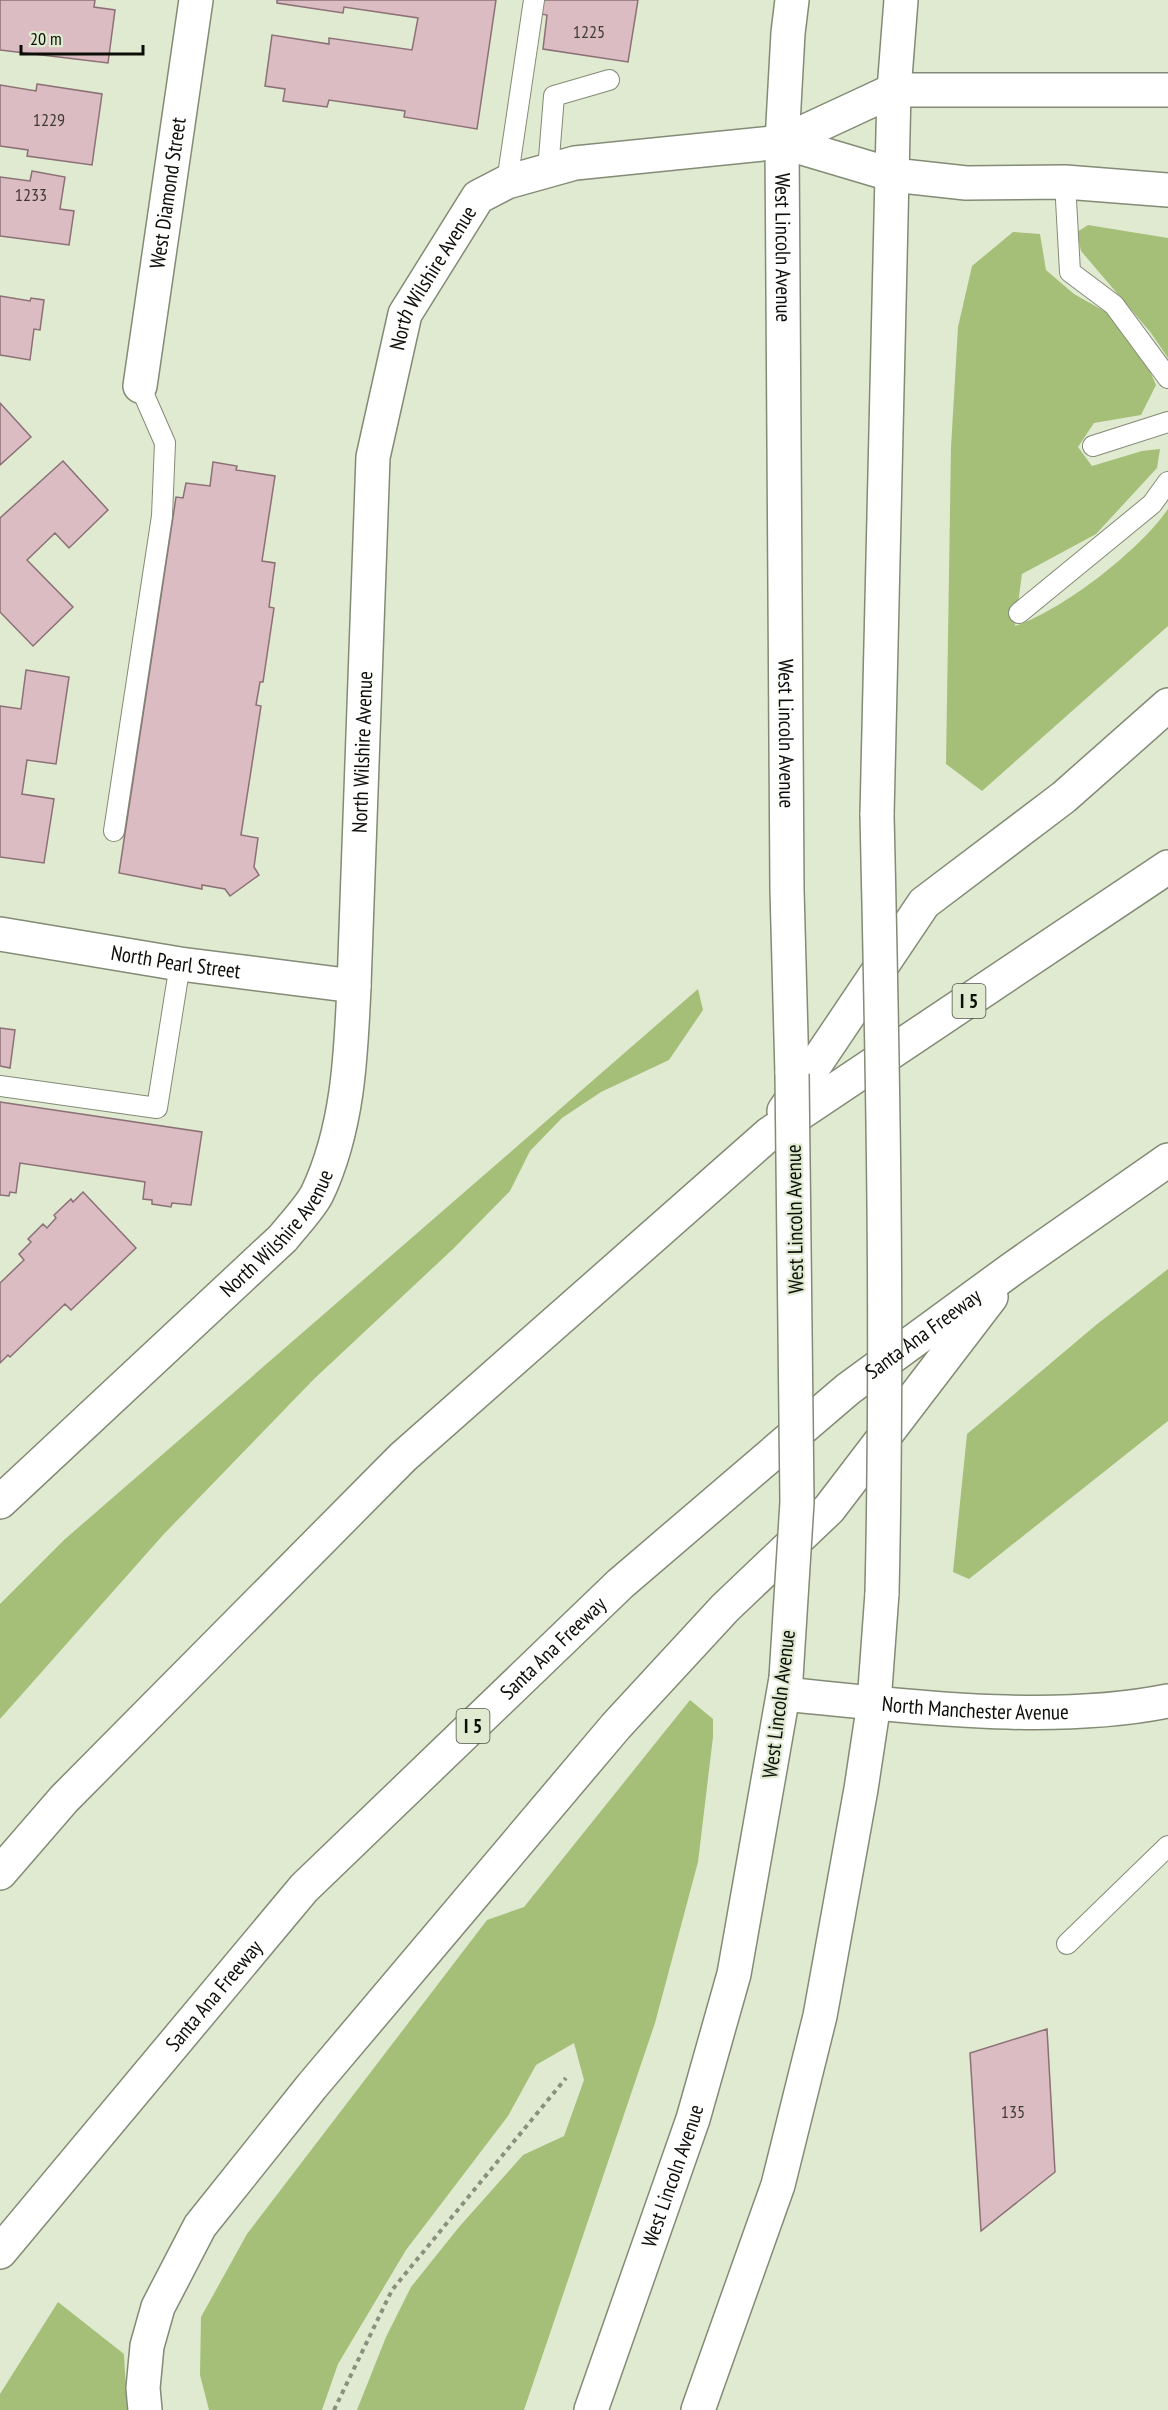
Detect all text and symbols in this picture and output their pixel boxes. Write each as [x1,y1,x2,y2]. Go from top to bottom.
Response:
scale bar [21,18,142,56]
house number: 1225 [573,20,605,43]
text: 20 m [30,27,62,50]
house number: 1229 [33,108,65,131]
street label: West Diamond Street [143,115,192,270]
street label: West Lincoln Avenue [769,173,797,322]
house number: 1233 [15,183,47,206]
street label: North Wilshire Avenue [383,200,482,353]
street label: West Lincoln Avenue [772,659,800,808]
street label: North Wilshire Avenue [346,671,378,833]
street label: North Pearl Street [109,939,242,985]
road number: I 5 [952,984,986,1018]
street label: West Lincoln Avenue [780,1144,809,1294]
street label: North Wilshire Avenue [214,1166,339,1303]
street label: Santa Ana Freeway [860,1282,986,1385]
street label: Santa Ana Freeway [494,1591,612,1705]
street label: West Lincoln Avenue [756,1628,801,1780]
street label: North Manchester Avenue [881,1690,1069,1726]
road number: I 5 [456,1709,490,1743]
street label: Santa Ana Freeway [159,1934,268,2057]
house number: 135 [1001,2100,1025,2123]
street label: West Lincoln Avenue [635,2101,709,2251]

